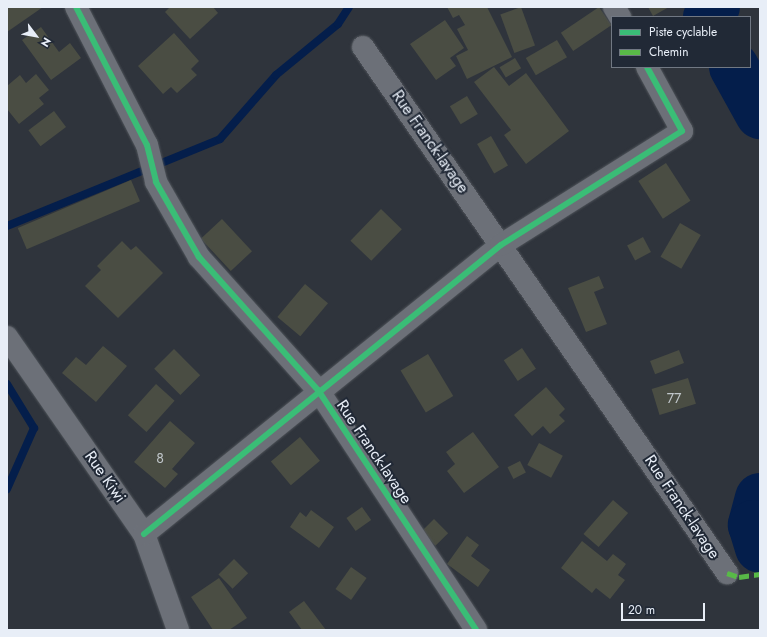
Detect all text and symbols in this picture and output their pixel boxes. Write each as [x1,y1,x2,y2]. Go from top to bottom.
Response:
north arrow [16,16,56,56]
legend [611,16,751,68]
text: Piste cyclable [649,23,717,41]
text: N [37,34,55,50]
text: Chemin [649,43,688,61]
street label: Rue Franck-lavage [387,87,473,197]
house number: 77 [667,390,681,406]
street label: Rue Franck-lavage [332,396,416,508]
street label: Rue Kiwi [80,447,130,507]
house number: 8 [156,450,164,466]
street label: Rue Franck-lavage [640,451,724,563]
scale bar [623,595,707,621]
text: 20 m [628,601,655,619]

